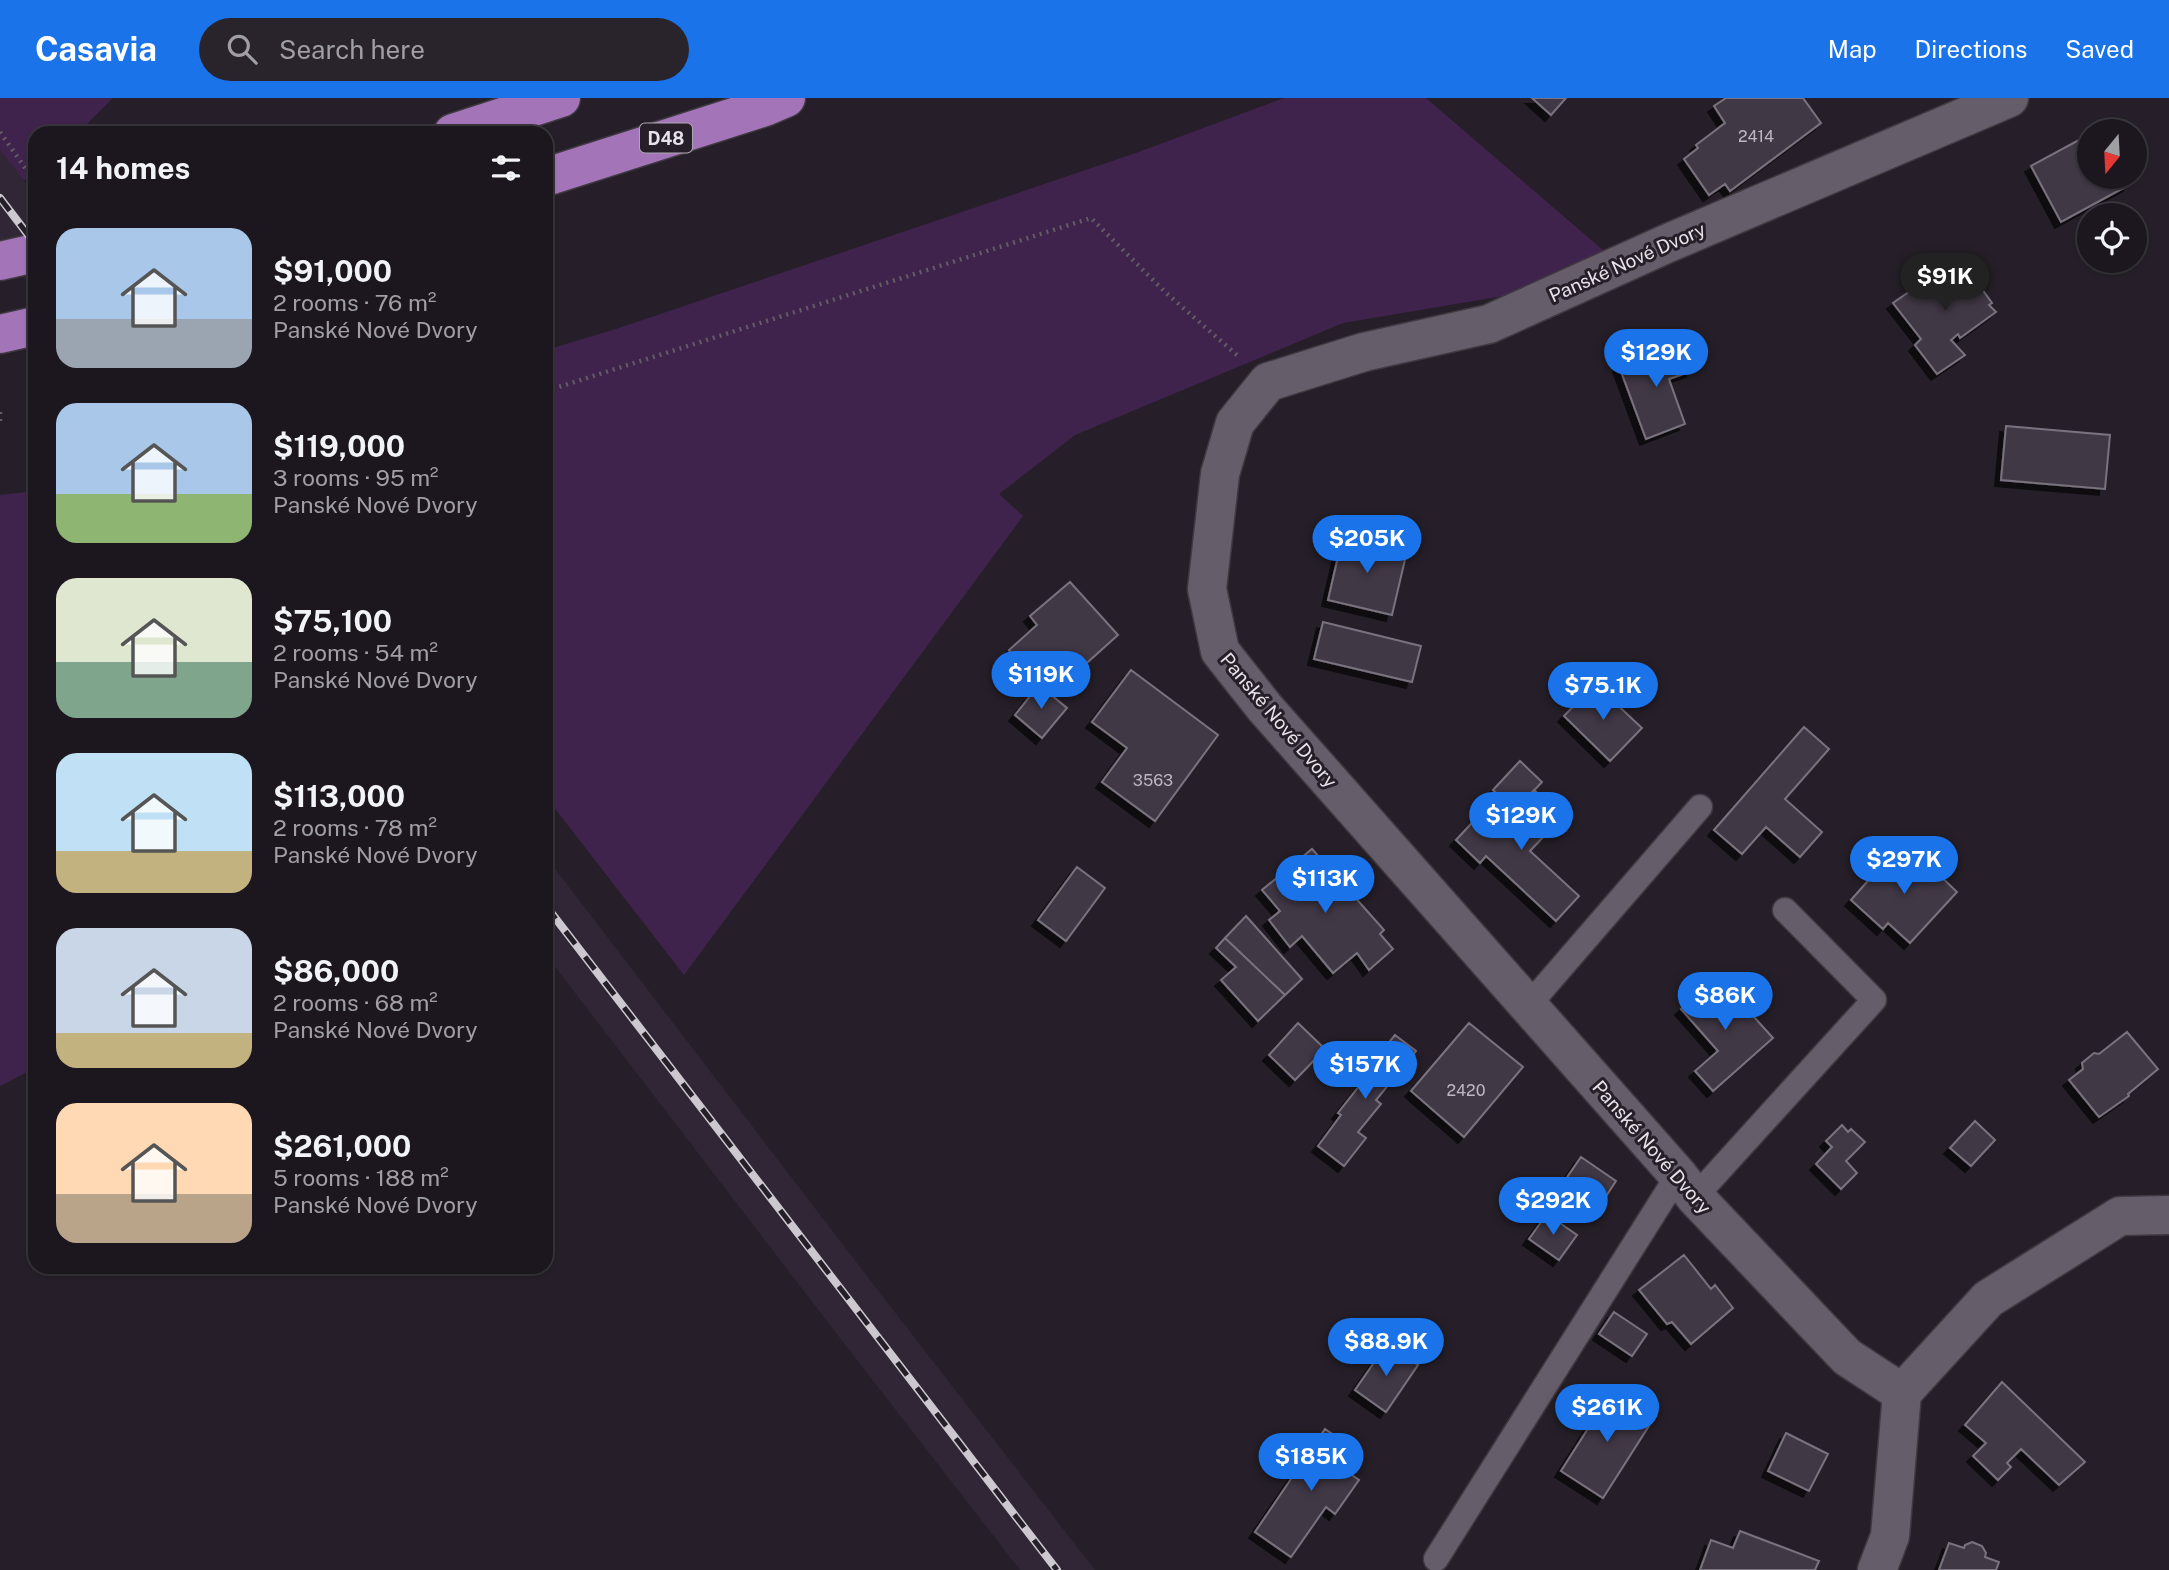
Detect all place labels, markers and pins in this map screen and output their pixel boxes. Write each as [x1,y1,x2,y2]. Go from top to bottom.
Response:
pin: $91K [1904,254,1986,313]
pin: $129K [1607,330,1705,389]
pin: $205K [1318,516,1416,575]
pin: $119K [992,652,1090,711]
pin: $75.1K [1546,662,1660,722]
pin: $129K [1472,792,1570,852]
pin: $297K [1855,836,1953,896]
pin: $113K [1276,856,1374,915]
pin: $86K [1684,972,1766,1032]
pin: $157K [1316,1042,1414,1101]
pin: $292K [1504,1178,1602,1237]
pin: $88.9K [1329,1318,1443,1378]
pin: $261K [1558,1384,1656,1444]
pin: $185K [1262,1434,1360,1493]

